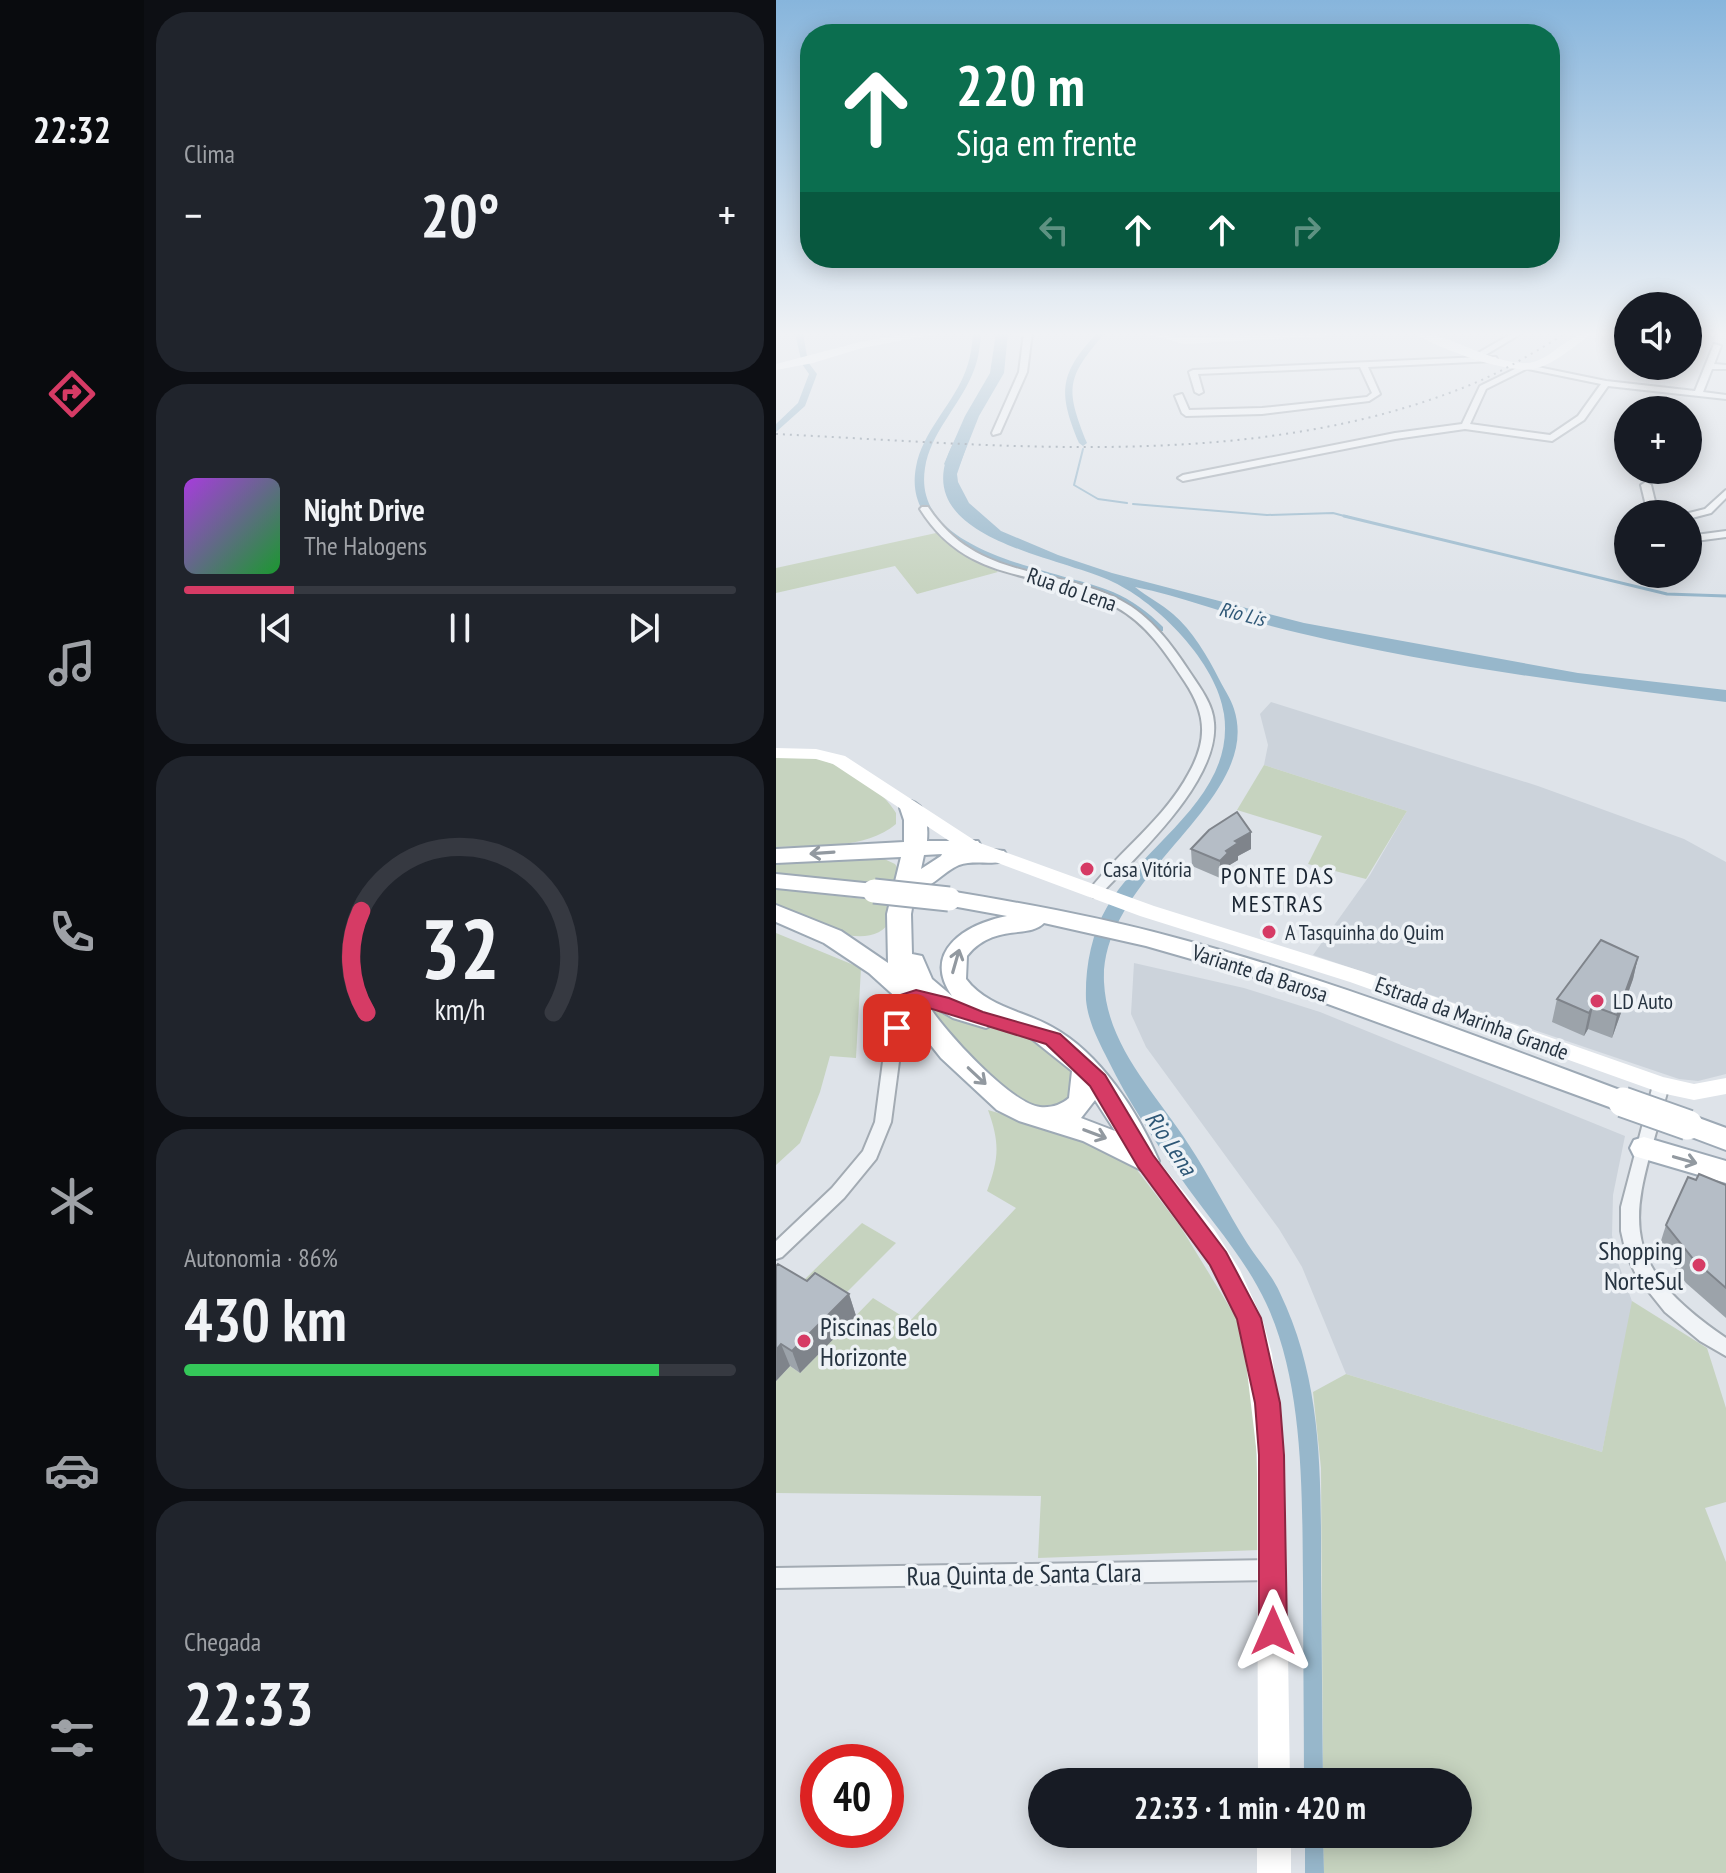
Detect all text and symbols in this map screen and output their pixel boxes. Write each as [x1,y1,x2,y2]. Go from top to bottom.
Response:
text: 220 m [956,49,1085,121]
icon: ahead [824,56,928,160]
text: 22:32 [33,106,111,153]
text: Siga em frente [956,119,1137,166]
text: Clima [184,137,235,170]
text: 20° [420,176,500,254]
text: − [184,186,202,243]
text: + [718,186,736,243]
icon: left [1032,208,1076,252]
icon: ahead [1116,208,1160,252]
icon: ahead [1200,208,1244,252]
icon: right [1284,208,1328,252]
map controls [1614,292,1702,588]
button: sound [1614,292,1702,380]
icon: directions [44,366,100,422]
button: + [1614,396,1702,484]
text: Night Drive [304,490,425,529]
button: − [1614,500,1702,588]
text: The Halogens [304,529,427,562]
street label: Rua do Lena [1023,561,1121,617]
water label: Rio Lis [1216,596,1270,633]
icon: previous [254,606,298,650]
icon: pause [438,606,482,650]
icon: next [622,606,666,650]
icon: music [44,635,100,691]
one-way arrow [809,846,836,861]
place label: Casa Vitória [1103,855,1192,883]
marker: Casa Vitória [1078,860,1096,878]
district label: PONTE DAS MESTRAS [1221,860,1335,919]
text: 32 [420,893,500,1001]
icon: phone [44,904,100,960]
place label: A Tasquinha do Quim [1285,918,1444,946]
marker: A Tasquinha do Quim [1260,923,1278,941]
street label: Variante da Barosa [1188,938,1331,1008]
one-way arrow [950,949,964,974]
street label: Estrada da Marinha Grande [1371,970,1573,1066]
place label: LD Auto [1613,987,1673,1015]
text: km/h [435,991,485,1028]
marker: LD Auto [1588,992,1606,1010]
pin [863,994,931,1062]
icon: arrive [875,1006,919,1050]
one-way arrow [966,1067,986,1085]
water label: Rio Lena [1138,1105,1205,1182]
one-way arrow [1082,1128,1107,1142]
one-way arrow [1672,1153,1698,1168]
icon: climate [44,1173,100,1229]
place label: Shopping NorteSul [1598,1234,1683,1297]
text: Autonomia · 86% [184,1241,338,1274]
marker: Shopping NorteSul [1690,1256,1708,1274]
text: 430 km [184,1280,347,1358]
place label: Piscinas Belo Horizonte [820,1310,937,1373]
marker: Piscinas Belo Horizonte [795,1332,813,1350]
icon: car [44,1442,100,1498]
street label: Rua Quinta de Santa Clara [906,1555,1142,1593]
position arrow [1231,1589,1315,1673]
text: Chegada [184,1625,261,1658]
text: 22:33 [184,1664,314,1742]
icon: filters [44,1710,100,1766]
speed limit sign: 40 [800,1744,904,1848]
text: 22:33 · 1 min · 420 m [1134,1788,1366,1827]

